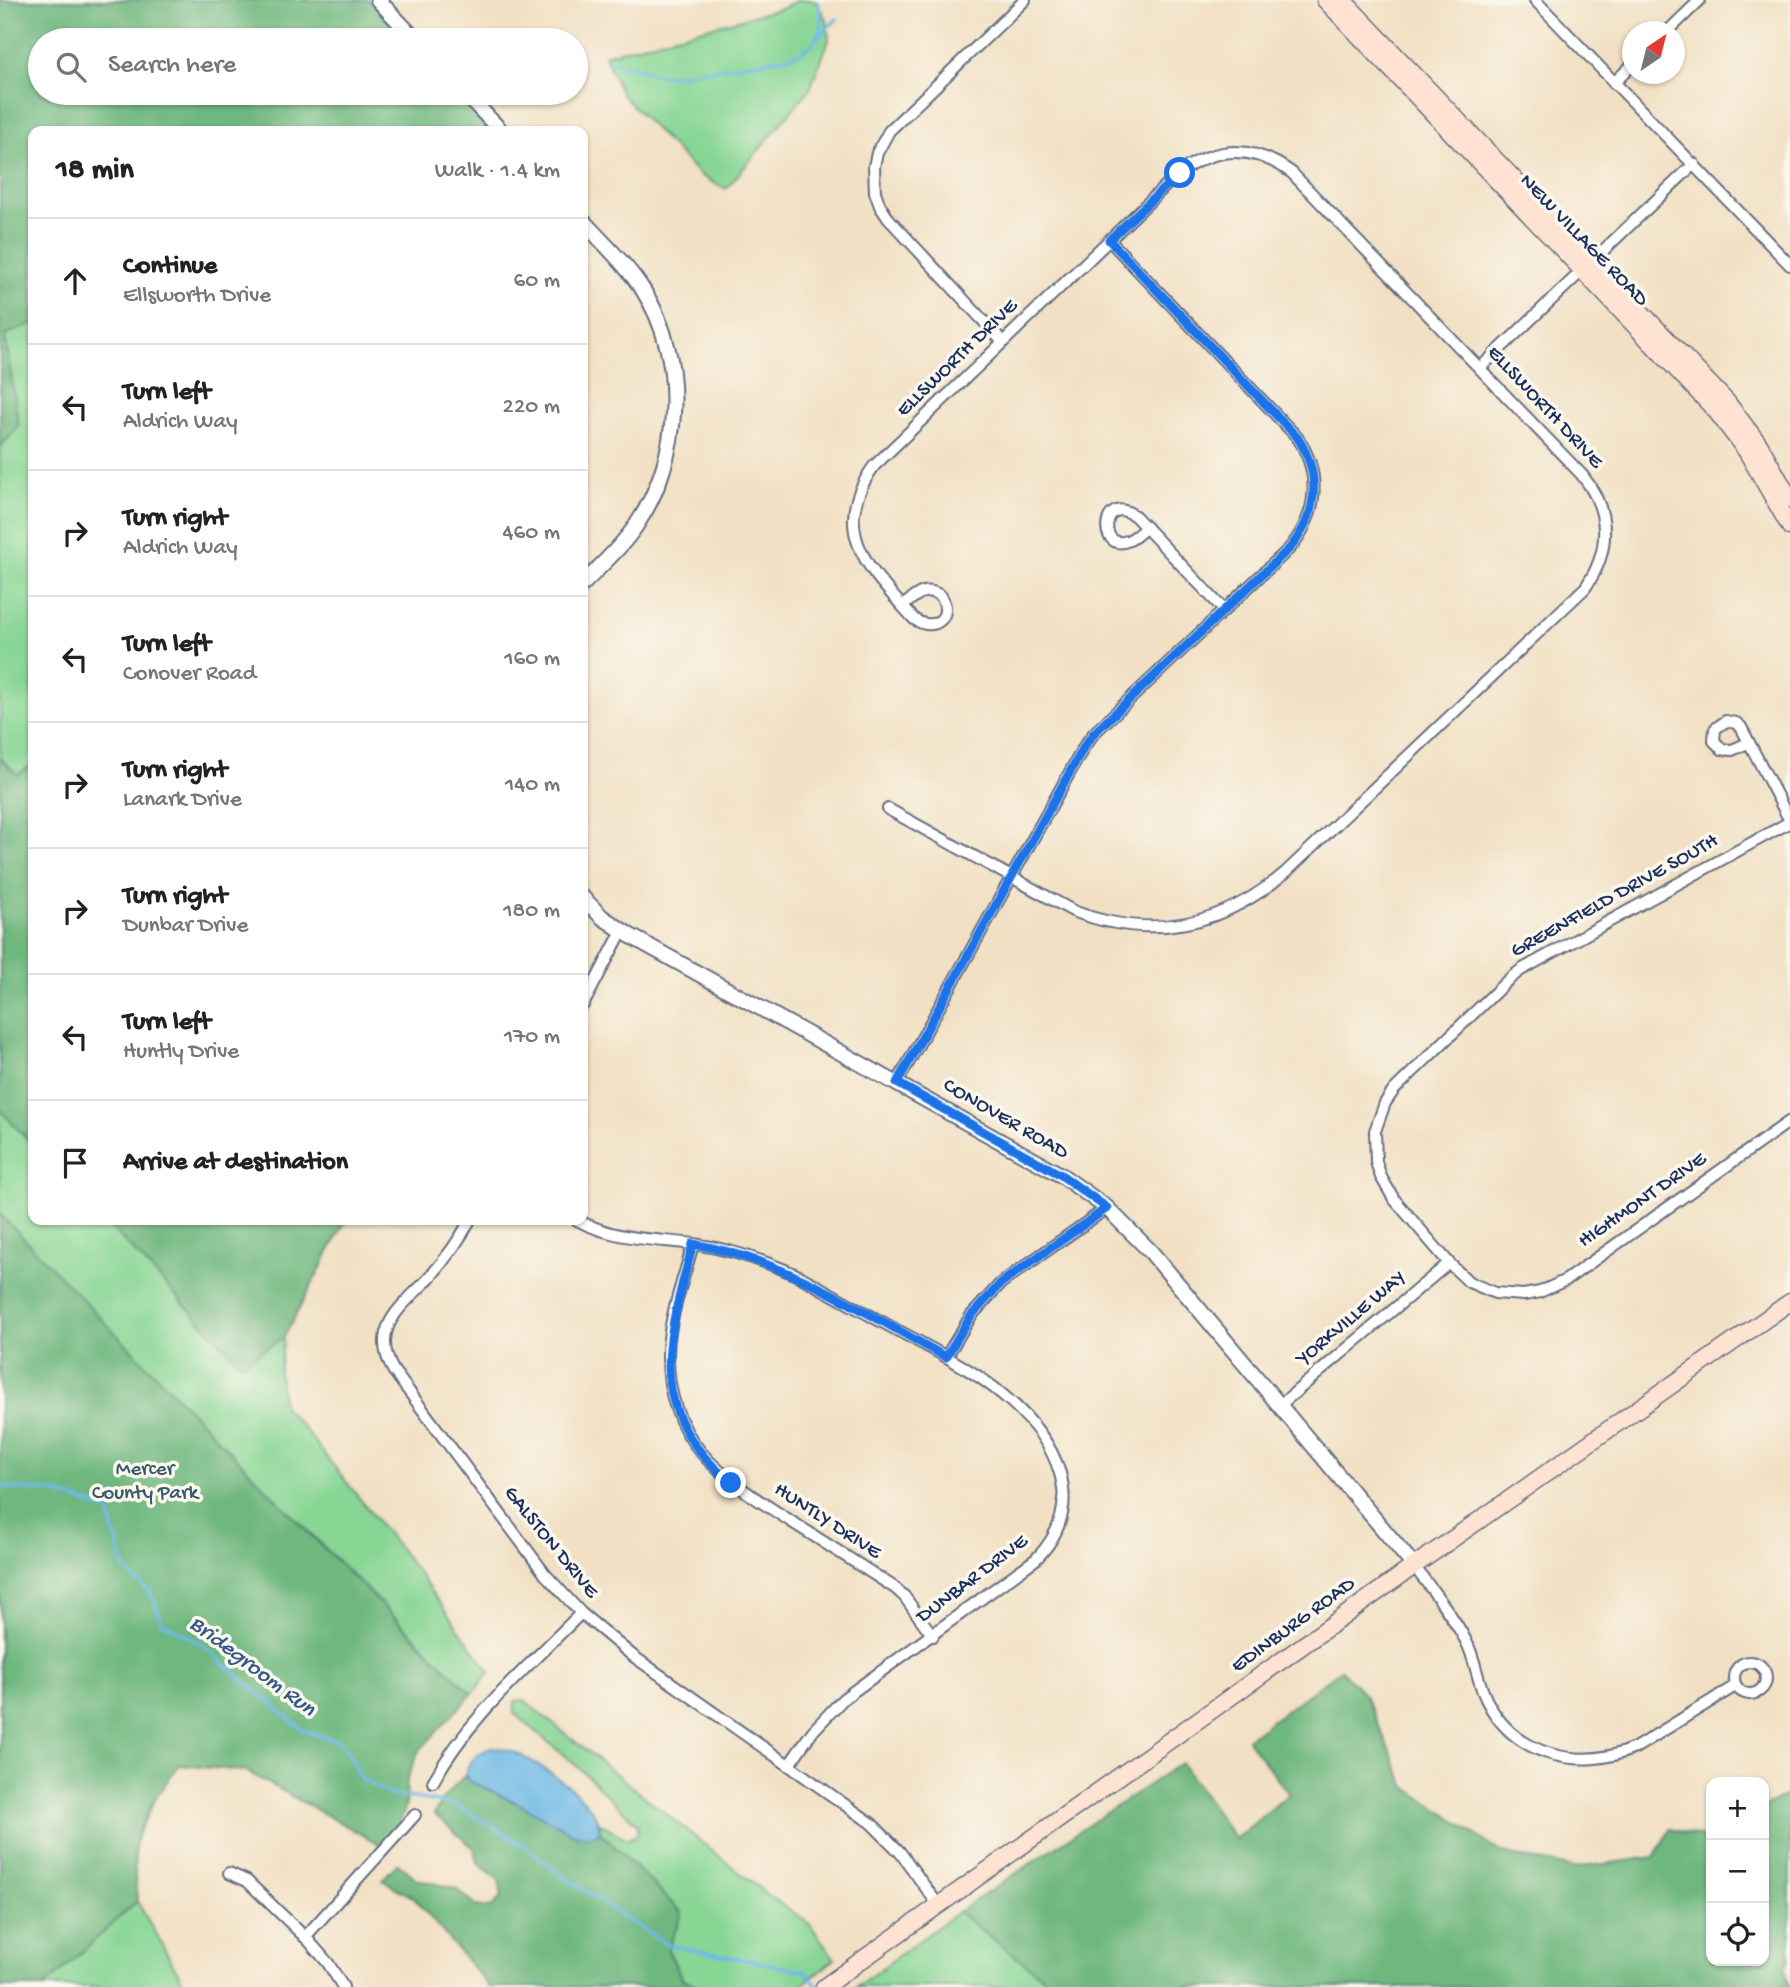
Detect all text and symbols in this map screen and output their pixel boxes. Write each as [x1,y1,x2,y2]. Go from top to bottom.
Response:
north arrow [1622,21,1685,84]
search box [28,28,588,105]
icon: search [52,48,90,86]
text: Search here [108,51,236,82]
text: 18 min [56,154,134,189]
route start [1164,157,1195,188]
text: Walk · 1.4 km [435,158,560,185]
street label: NEW VILLAGE ROAD [1513,169,1653,313]
text: Continue [123,252,217,283]
icon: ahead [56,262,94,300]
text: 60 m [514,268,560,295]
text: Ellsworth Drive [123,283,271,310]
street label: ELLSWORTH DRIVE [892,294,1025,423]
street label: ELLSWORTH DRIVE [1481,341,1608,475]
text: Turn left [123,378,211,409]
icon: left [56,388,94,426]
text: 220 m [503,394,560,421]
text: Aldrich Way [123,409,238,436]
text: Turn right [123,504,227,535]
icon: right [56,514,94,552]
text: 460 m [503,520,560,547]
text: Aldrich Way [123,535,238,562]
text: Turn left [123,630,211,661]
icon: left [56,640,94,678]
text: 160 m [504,646,560,673]
text: Conover Road [123,661,256,688]
text: Turn right [123,756,227,787]
icon: right [56,766,94,804]
text: 140 m [505,772,560,799]
text: Lanark Drive [123,787,242,814]
street label: GREENFIELD DRIVE SOUTH [1507,829,1724,965]
text: Turn right [123,882,227,913]
icon: right [56,892,94,930]
text: 180 m [503,898,560,925]
text: Dunbar Drive [123,913,248,940]
text: Turn left [123,1008,211,1039]
icon: left [56,1018,94,1056]
text: 170 m [504,1024,560,1051]
text: Huntly Drive [123,1039,239,1066]
street label: CONOVER ROAD [938,1074,1073,1166]
icon: arrive [56,1144,94,1182]
street label: HIGHMONT DRIVE [1574,1147,1713,1254]
text: Arrive at destination [123,1148,348,1179]
street label: YORKVILLE WAY [1291,1266,1412,1373]
park label: Mercer County Park [92,1458,201,1507]
route end [715,1467,746,1498]
street label: HUNTLY DRIVE [769,1478,886,1566]
street label: GALSTON DRIVE [497,1482,603,1605]
street label: DUNBAR DRIVE [911,1529,1034,1631]
street label: EDINBURG ROAD [1227,1572,1361,1679]
water label: Bridegroom Run [184,1611,321,1724]
map controls [1706,1777,1769,1966]
button: + [1706,1777,1769,1840]
button: − [1706,1840,1769,1903]
button: locate [1706,1903,1769,1966]

